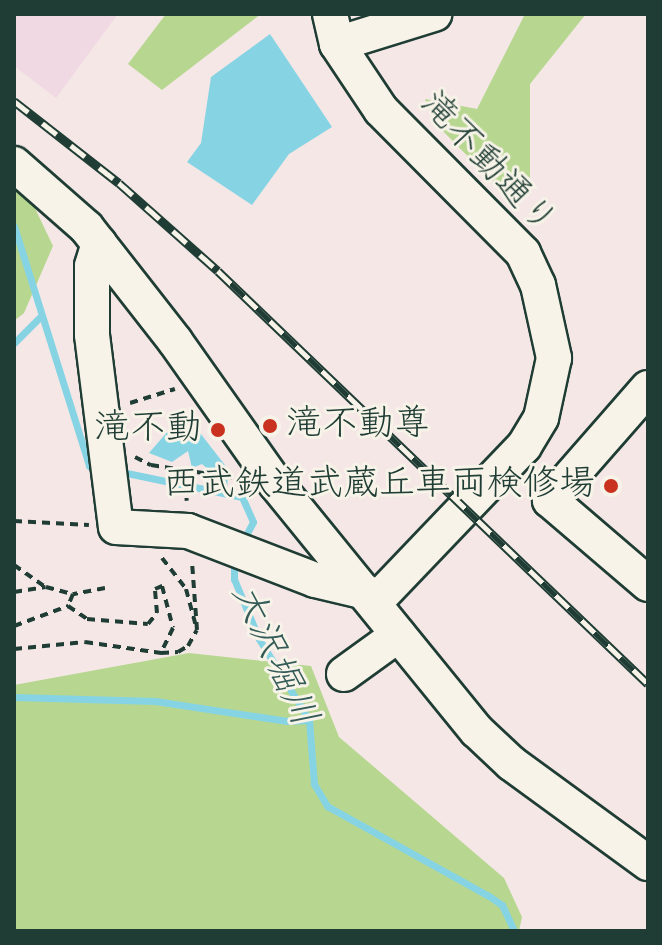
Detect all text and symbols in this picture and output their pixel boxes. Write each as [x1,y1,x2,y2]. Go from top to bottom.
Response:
street label: 滝不動通り [410,83,564,245]
place label: 滝不動尊 [286,404,430,448]
place label: 滝不動 [94,408,202,452]
marker: 滝不動尊 [261,417,279,435]
marker: 滝不動 [209,421,227,439]
place label: 西武鉄道武蔵丘車両検修場 [163,464,595,508]
marker: 西武鉄道武蔵丘車両検修場 [602,477,620,495]
water label: 大沢堀川 [219,577,325,735]

